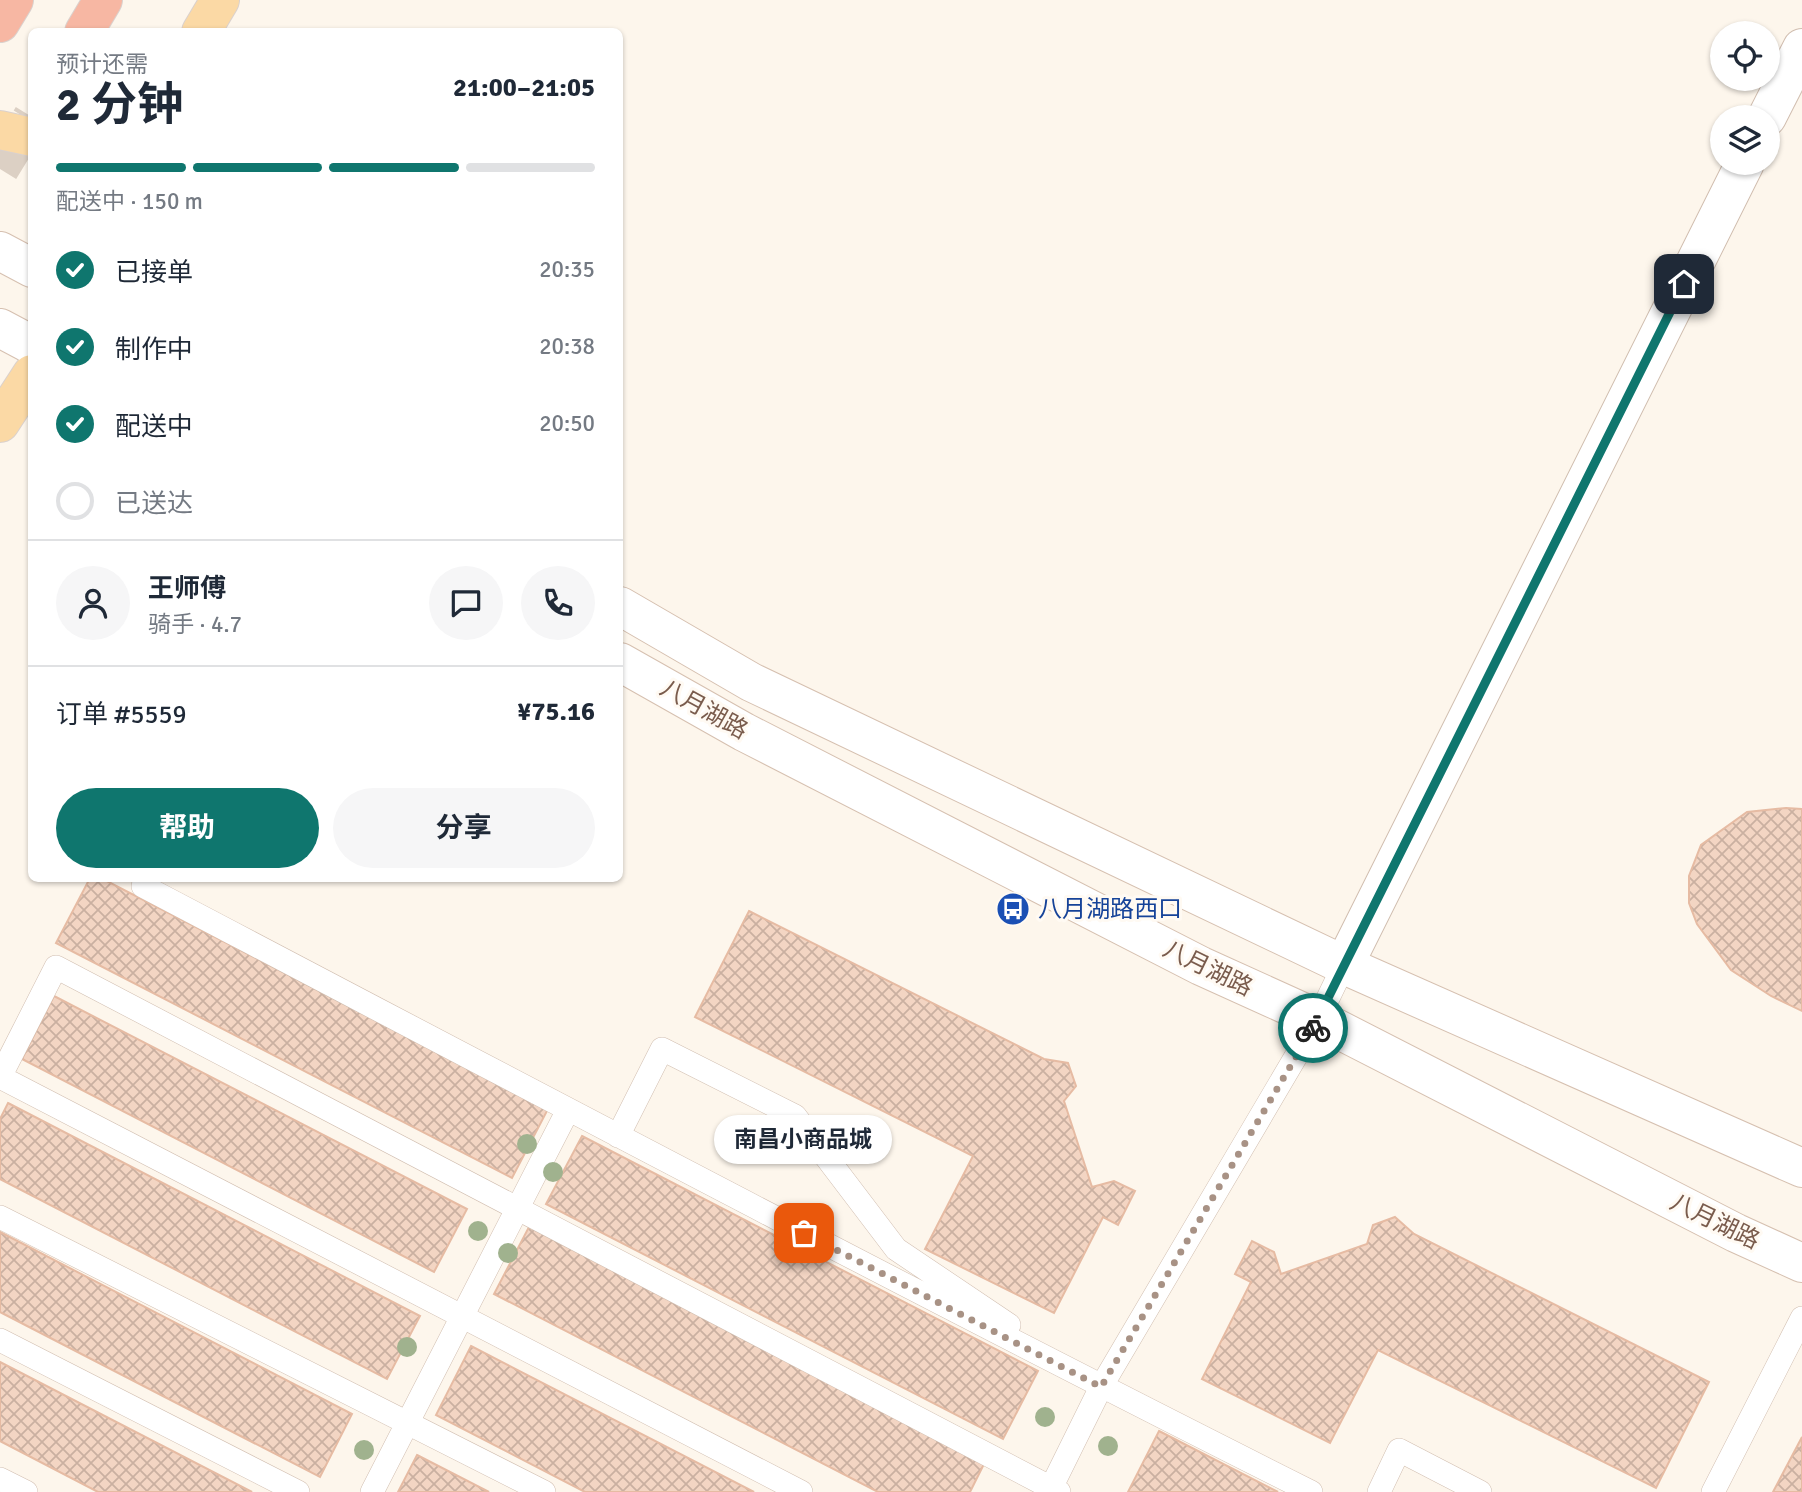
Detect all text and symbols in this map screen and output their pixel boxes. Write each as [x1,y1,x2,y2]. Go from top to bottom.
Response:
map controls [1710,21,1780,175]
button: locate [1710,21,1780,91]
text: 预计还需 [56,50,148,79]
text: 21:00–21:05 [453,72,595,104]
text: 2 分钟 [56,77,183,133]
button: layers [1710,105,1780,175]
text: 配送中 · 150 m [56,187,203,216]
icon: check [56,251,94,289]
pin [1654,254,1714,314]
text: 20:35 [539,255,595,284]
text: 已接单 [115,257,193,289]
icon: home [1665,265,1703,303]
icon: check [56,328,94,366]
text: 20:38 [539,332,595,361]
text: 制作中 [115,334,193,366]
icon: check [56,405,94,443]
text: 20:50 [539,409,595,438]
text: 配送中 [115,411,193,443]
text: 已送达 [115,488,193,520]
button: person [56,566,130,640]
button: chat [429,566,503,640]
button: phone [521,566,595,640]
text: 王师傅 [148,573,226,605]
text: 骑手 · 4.7 [148,610,242,639]
street label: 八月湖路 [655,673,753,745]
text: ¥75.16 [517,696,595,728]
text: 订单 #5559 [56,699,187,731]
button: 帮助 [56,788,319,868]
button: 分享 [333,788,595,868]
bus stop icon: 八月湖路西口 [994,890,1032,928]
place label: 八月湖路西口 [1038,894,1182,924]
street label: 八月湖路 [1158,933,1258,1003]
courier [1278,993,1348,1063]
icon: bike [1294,1009,1332,1047]
callout: 南昌小商品城 [715,1114,893,1163]
text: 南昌小商品城 [734,1125,872,1154]
street label: 八月湖路 [1665,1186,1765,1256]
pin [774,1203,834,1263]
icon: bag [785,1214,823,1252]

